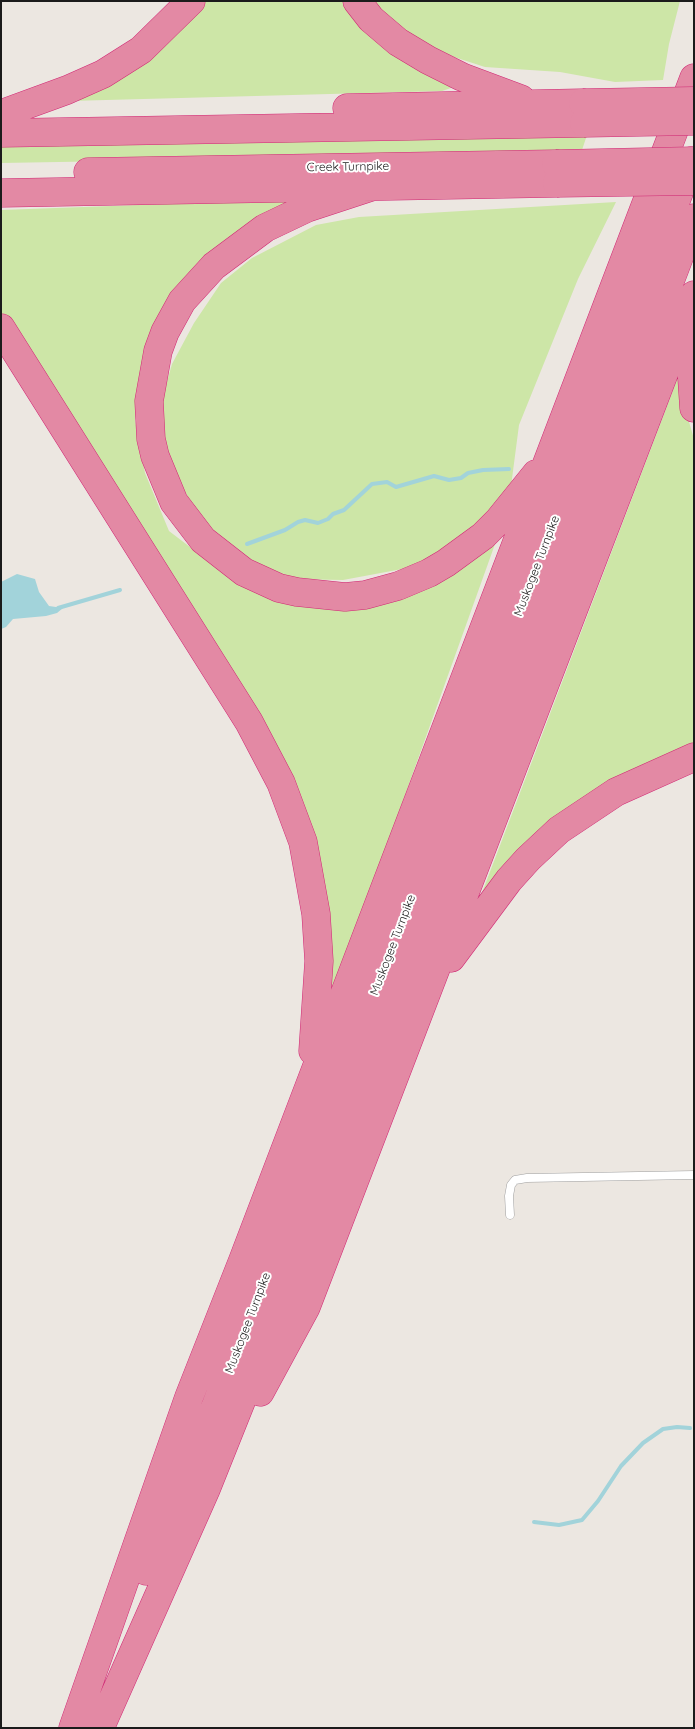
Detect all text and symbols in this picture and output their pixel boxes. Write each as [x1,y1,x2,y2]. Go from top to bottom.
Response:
street label: Creek Turnpike [307,159,389,175]
street label: Muskogee Turnpike [511,514,563,618]
street label: Muskogee Turnpike [367,893,419,997]
street label: Muskogee Turnpike [222,1271,274,1375]

